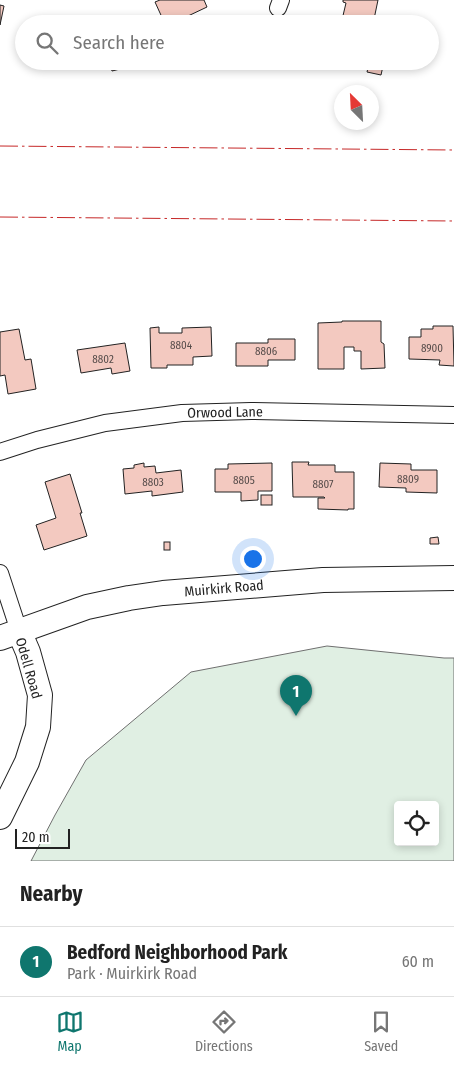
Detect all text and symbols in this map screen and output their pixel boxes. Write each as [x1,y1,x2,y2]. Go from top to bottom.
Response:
search box [15,15,439,70]
icon: search [33,29,61,57]
text: Search here [73,31,165,54]
north arrow [334,85,379,130]
house number: 8804 [170,339,193,352]
house number: 8900 [421,342,443,355]
house number: 8806 [255,345,278,358]
house number: 8802 [92,353,114,366]
street label: Orwood Lane [187,403,263,422]
house number: 8809 [397,473,419,486]
house number: 8805 [233,474,255,487]
house number: 8803 [142,476,164,489]
house number: 8807 [313,478,334,491]
your location [240,546,266,572]
street label: Muirkirk Road [184,577,264,600]
street label: Odell Road [12,636,45,701]
pin: 1 [280,675,312,716]
map controls [394,801,439,846]
button: locate [394,801,439,846]
scale bar [15,826,70,849]
text: 20 m [22,829,50,846]
text: Nearby [20,881,82,907]
text: Bedford Neighborhood Park [67,941,287,964]
text: 1 [33,952,39,971]
text: 60 m [402,952,434,971]
text: Park · Muirkirk Road [67,964,197,983]
tab: Map [56,1008,84,1055]
tab: Directions [195,1008,253,1055]
tab: Saved [364,1008,398,1055]

